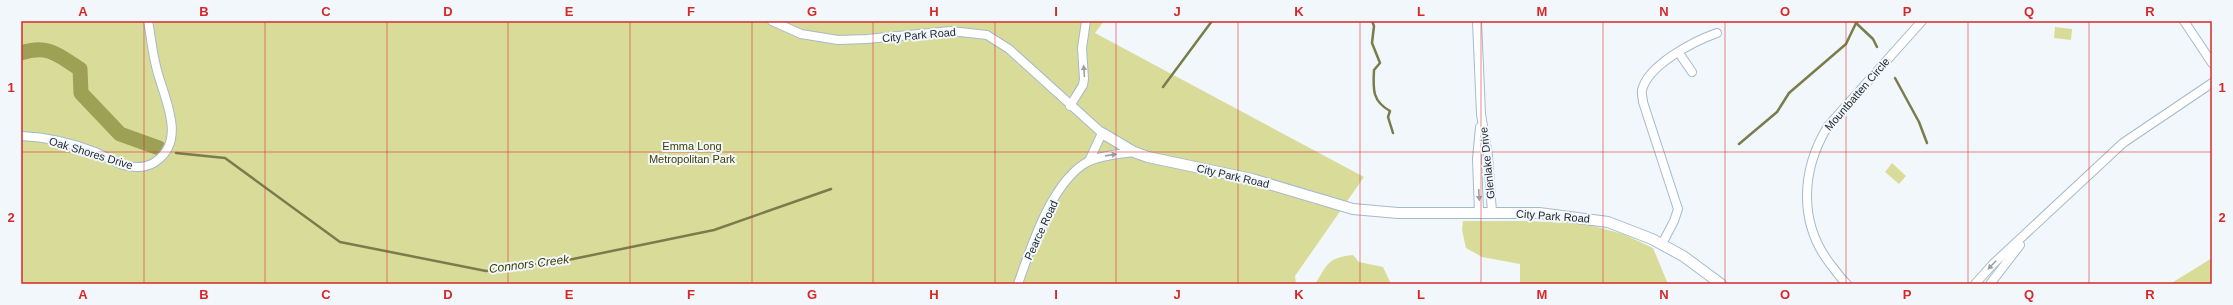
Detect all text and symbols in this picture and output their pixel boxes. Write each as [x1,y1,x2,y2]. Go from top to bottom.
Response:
text: A [78,4,88,19]
text: B [199,4,209,19]
text: C [321,4,331,19]
text: D [443,4,453,19]
text: E [565,4,574,19]
text: F [687,4,695,19]
text: G [807,4,817,19]
text: H [929,4,939,19]
text: I [1054,4,1058,19]
text: J [1173,4,1181,19]
text: K [1294,4,1304,19]
text: L [1417,4,1425,19]
text: M [1537,4,1547,19]
text: N [1659,4,1669,19]
text: O [1780,4,1790,19]
text: P [1903,4,1912,19]
text: Q [2024,4,2034,19]
text: R [2145,4,2155,19]
street label: City Park Road [882,26,956,44]
street label: Mountbatten Circle [1822,55,1892,133]
one-way arrow [1080,65,1087,77]
text: 1 [7,80,15,95]
text: 1 [2218,80,2226,95]
street label: Glenlake Drive [1477,127,1497,199]
street label: Oak Shores Drive [48,135,134,171]
park label: Emma Long Metropolitan Park [649,140,736,165]
one-way arrow [1105,152,1117,158]
street label: City Park Road [1196,162,1270,190]
one-way arrow [1475,189,1482,201]
street label: Pearce Road [1022,198,1060,262]
street label: City Park Road [1516,207,1590,225]
text: 2 [7,210,15,225]
text: 2 [2218,210,2226,225]
water label: Connors Creek [488,252,571,276]
one-way arrow [1987,260,1997,270]
text: A [78,287,88,302]
text: B [199,287,209,302]
text: C [321,287,331,302]
text: D [443,287,453,302]
text: E [565,287,574,302]
text: F [687,287,695,302]
text: G [807,287,817,302]
text: H [929,287,939,302]
text: I [1054,287,1058,302]
text: J [1173,287,1181,302]
text: K [1294,287,1304,302]
text: L [1417,287,1425,302]
text: M [1537,287,1547,302]
text: N [1659,287,1669,302]
text: O [1780,287,1790,302]
text: P [1903,287,1912,302]
text: Q [2024,287,2034,302]
text: R [2145,287,2155,302]

